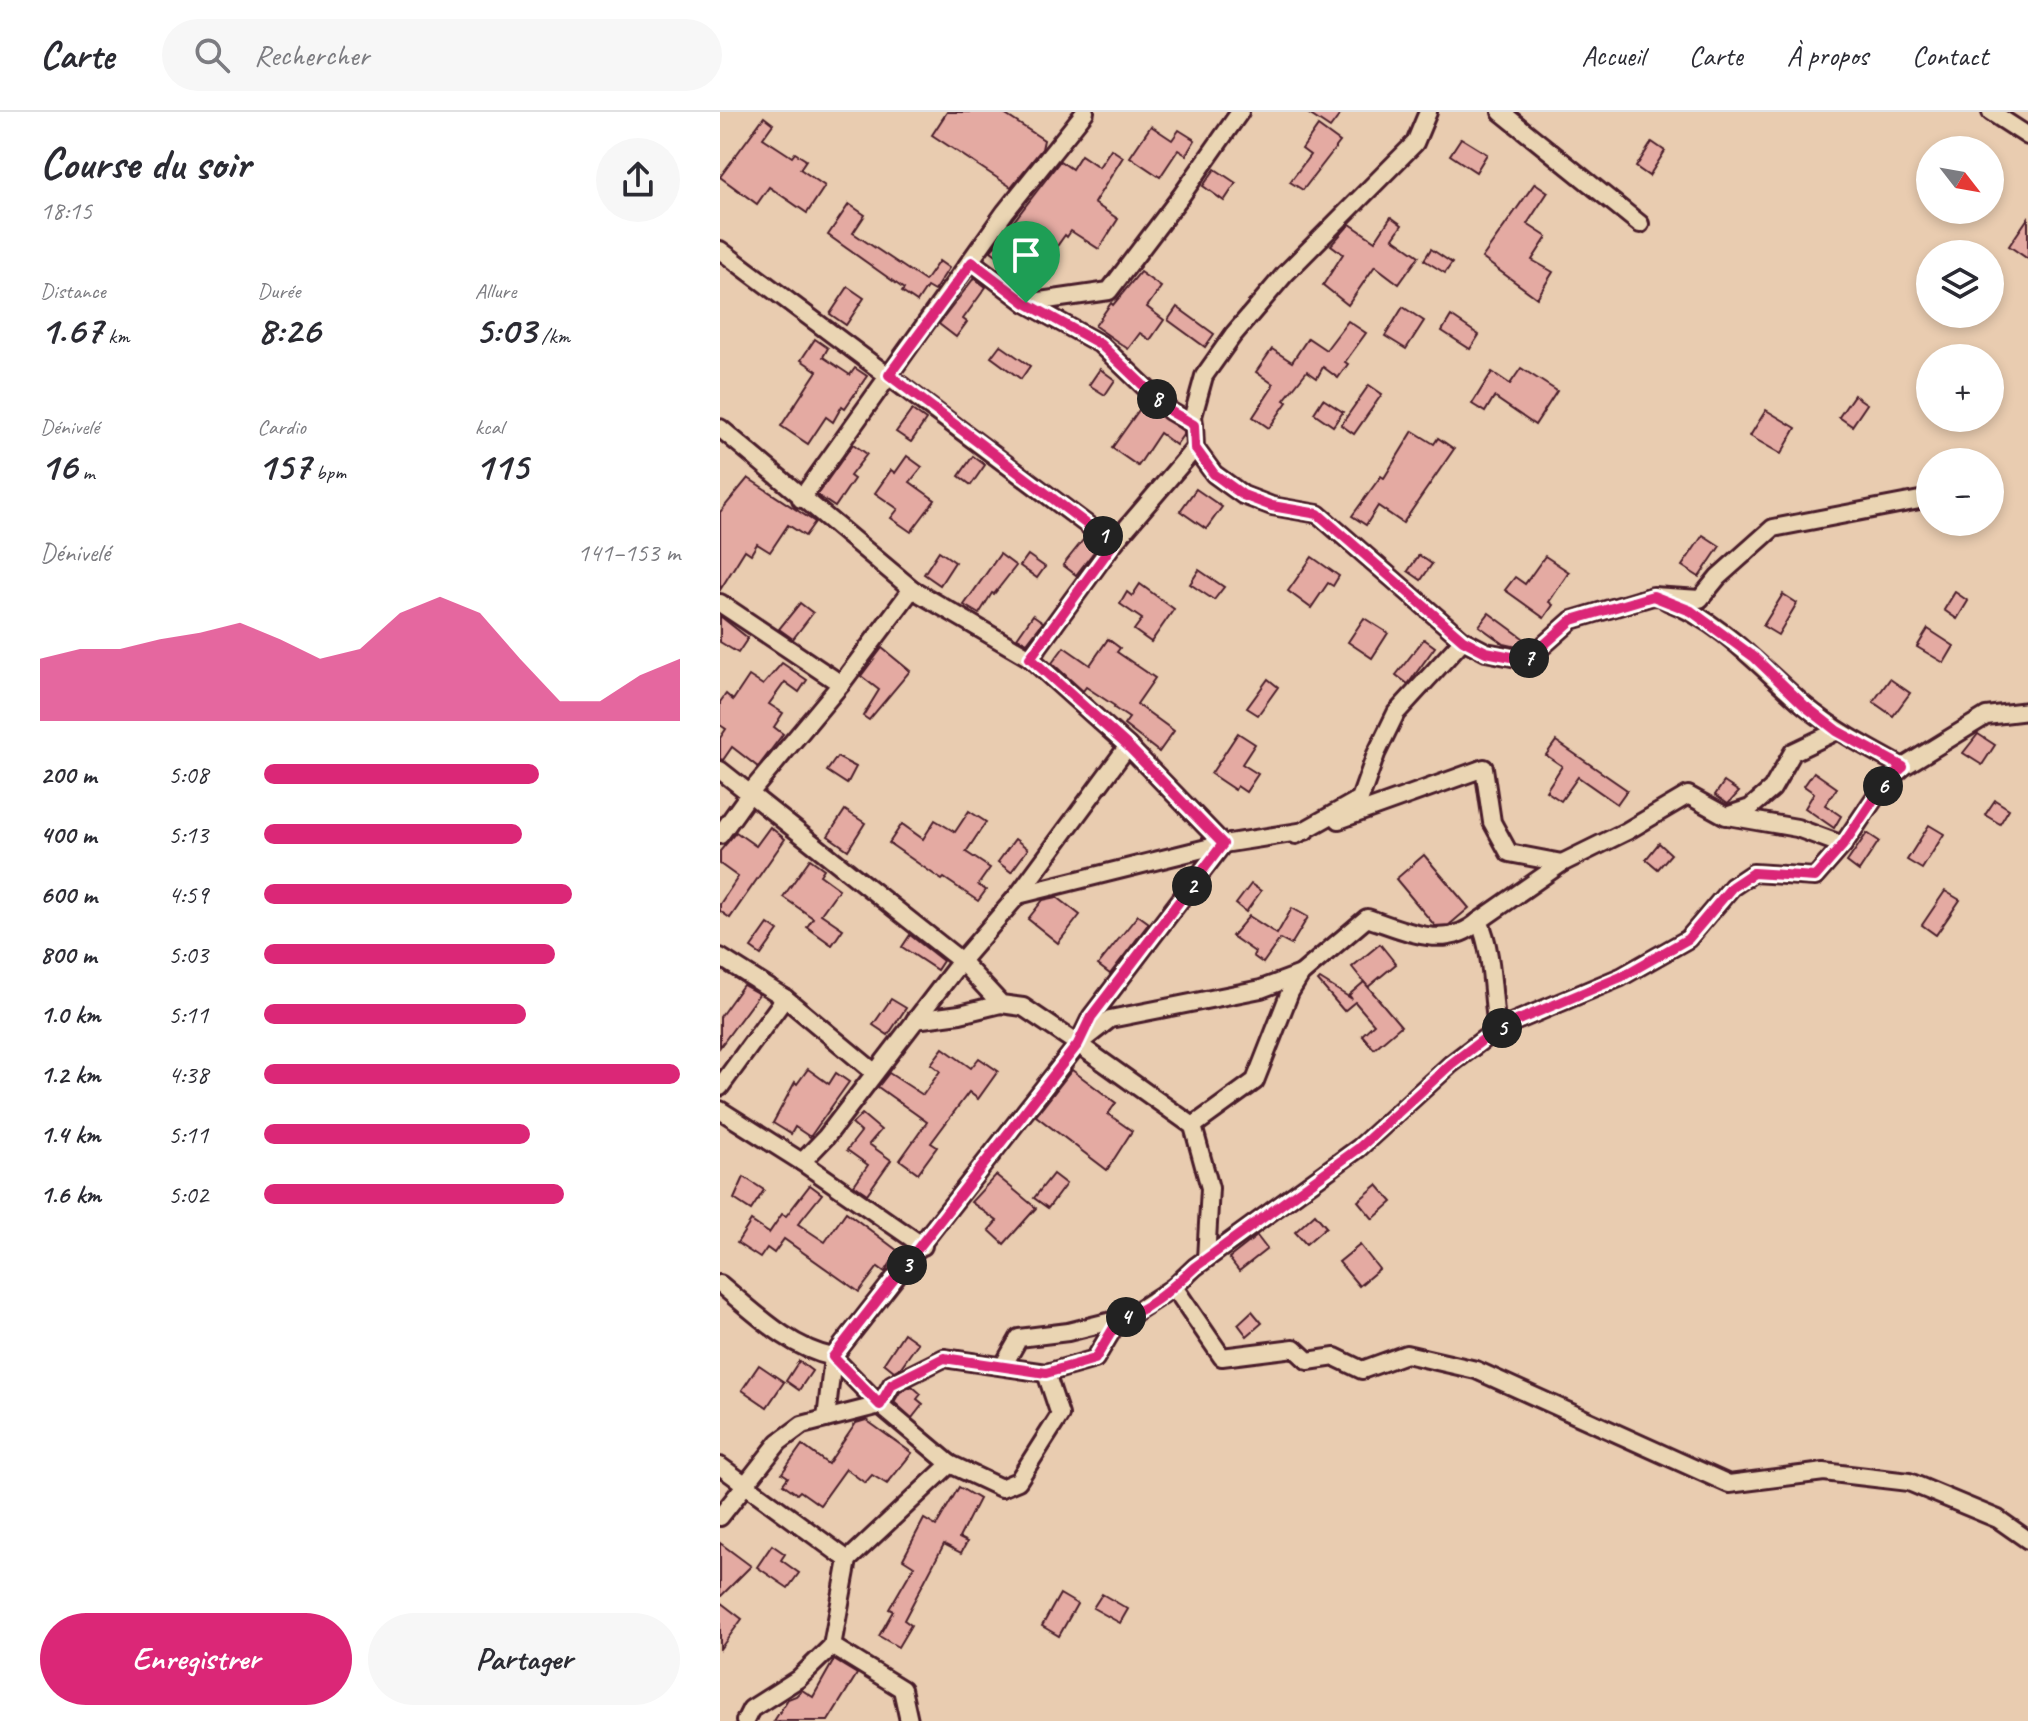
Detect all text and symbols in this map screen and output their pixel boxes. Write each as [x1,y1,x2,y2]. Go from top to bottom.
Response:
search box [162,19,722,91]
text: Carte [40,32,114,79]
icon: search [190,33,234,77]
text: Rechercher [254,36,369,74]
text: Accueil [1582,38,1645,73]
text: Carte [1689,38,1743,73]
text: À propos [1787,38,1868,73]
text: Contact [1912,38,1988,73]
text: Course du soir [40,136,250,191]
north arrow [1916,136,2004,224]
map controls [1916,136,2004,536]
button: share [596,138,680,222]
text: 18:15 [40,194,92,227]
pin [992,221,1060,303]
icon: arrive [1004,233,1048,277]
button: layers [1916,240,2004,328]
text: Distance [40,277,106,305]
text: Durée [257,277,300,305]
text: Allure [475,277,516,305]
text: 1.67 [40,305,103,355]
text: 8:26 [257,305,320,355]
text: 5:03 [475,305,536,355]
text: km [103,322,129,350]
text: /km [536,322,570,350]
button: + [1916,344,2004,432]
pin: 8 [1137,379,1177,419]
text: 8 [1152,385,1162,413]
text: Dénivelé [40,413,99,441]
text: Cardio [257,413,306,441]
text: kcal [475,413,504,441]
text: 16 [40,441,77,491]
text: 157 [257,441,311,491]
text: 115 [475,441,528,491]
button: − [1916,448,2004,536]
text: m [77,458,95,486]
text: bpm [311,458,346,486]
pin: 1 [1083,516,1123,556]
text: 1 [1098,522,1108,550]
text: Dénivelé [40,536,110,569]
text: 141–153 m [577,536,680,569]
pin: 7 [1509,638,1549,678]
text: 7 [1524,644,1534,672]
text: 200 m [40,758,96,791]
text: 5:08 [168,758,208,791]
pin: 6 [1863,766,1903,806]
text: 6 [1878,772,1888,800]
text: 400 m [40,818,96,851]
text: 5:13 [168,818,208,851]
pin: 2 [1172,866,1212,906]
text: 2 [1187,872,1197,900]
text: 600 m [40,878,97,911]
text: 4:59 [168,878,208,911]
text: 800 m [40,938,96,971]
text: 5:03 [168,938,208,971]
text: 1.0 km [40,998,100,1031]
text: 5:11 [168,998,208,1031]
pin: 5 [1482,1008,1522,1048]
text: 5 [1497,1014,1507,1042]
text: 1.2 km [40,1058,100,1091]
text: 4:38 [168,1058,208,1091]
text: 1.4 km [40,1118,100,1151]
text: 5:11 [168,1118,208,1151]
text: 1.6 km [40,1178,101,1211]
text: 5:02 [168,1178,208,1211]
pin: 3 [887,1245,927,1285]
text: 3 [902,1251,912,1279]
pin: 4 [1106,1297,1146,1337]
text: 4 [1121,1303,1131,1331]
button: Enregistrer [40,1613,352,1705]
button: Partager [368,1613,680,1705]

